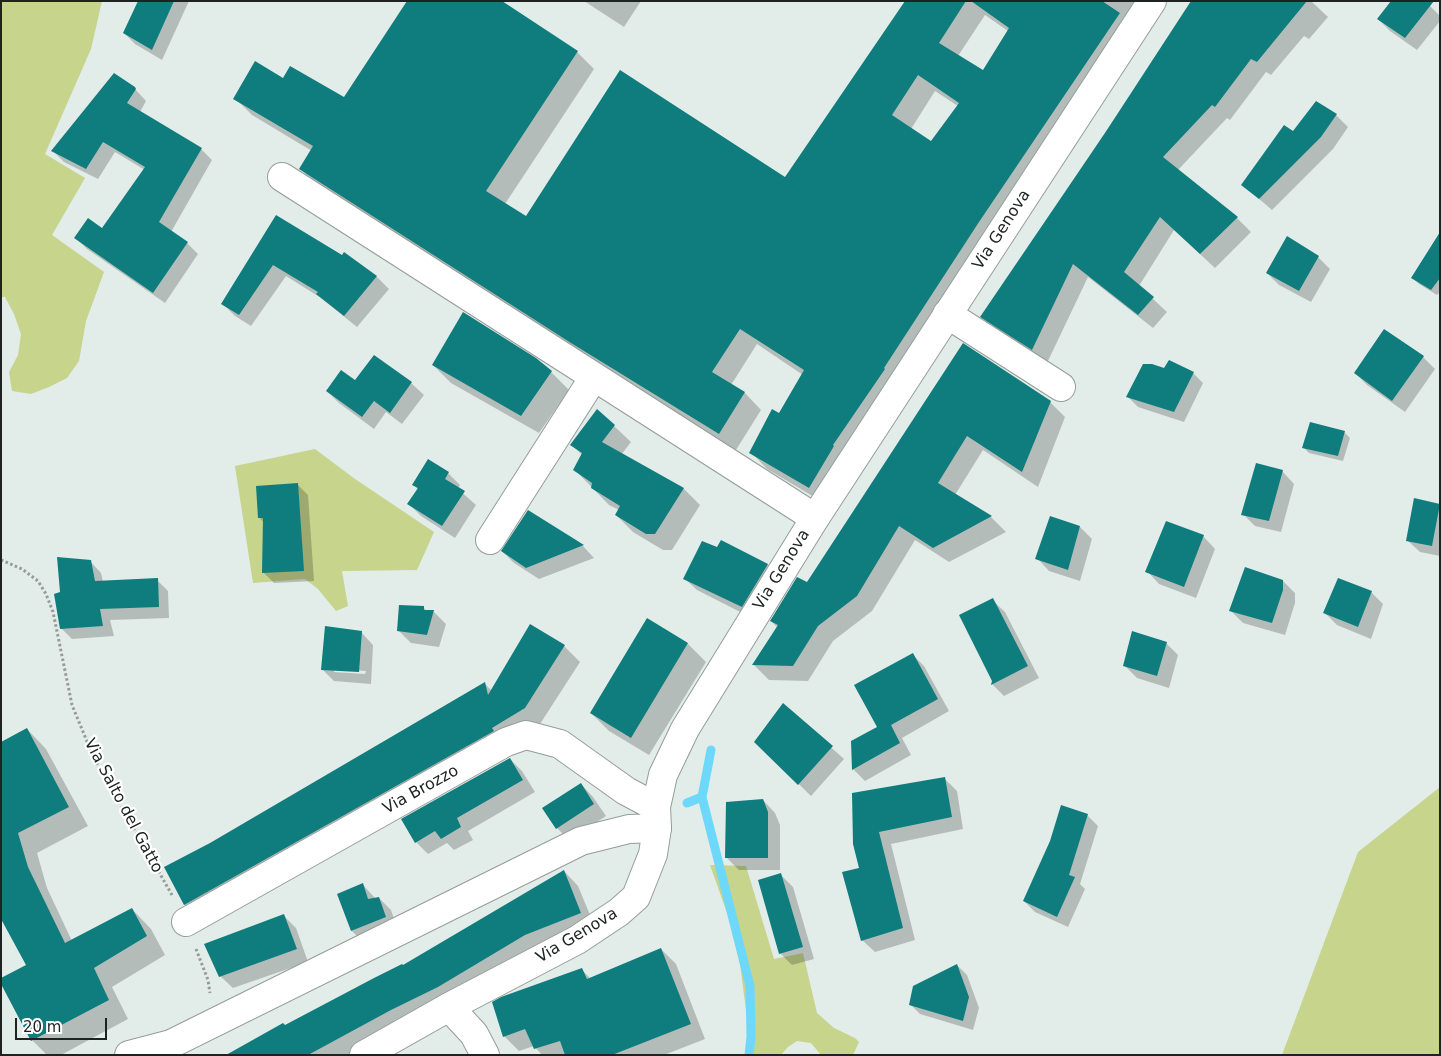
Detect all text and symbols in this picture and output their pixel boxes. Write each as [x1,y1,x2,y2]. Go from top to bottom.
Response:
street label: Via Genova [969,186,1035,274]
street label: Via Genova [750,526,814,614]
street label: Via Salto del Gatto [79,735,167,877]
street label: Via Brozzo [380,761,462,819]
street label: Via Genova [533,904,621,968]
scale bar [18,1008,110,1040]
text: 20 m [23,1018,61,1036]

